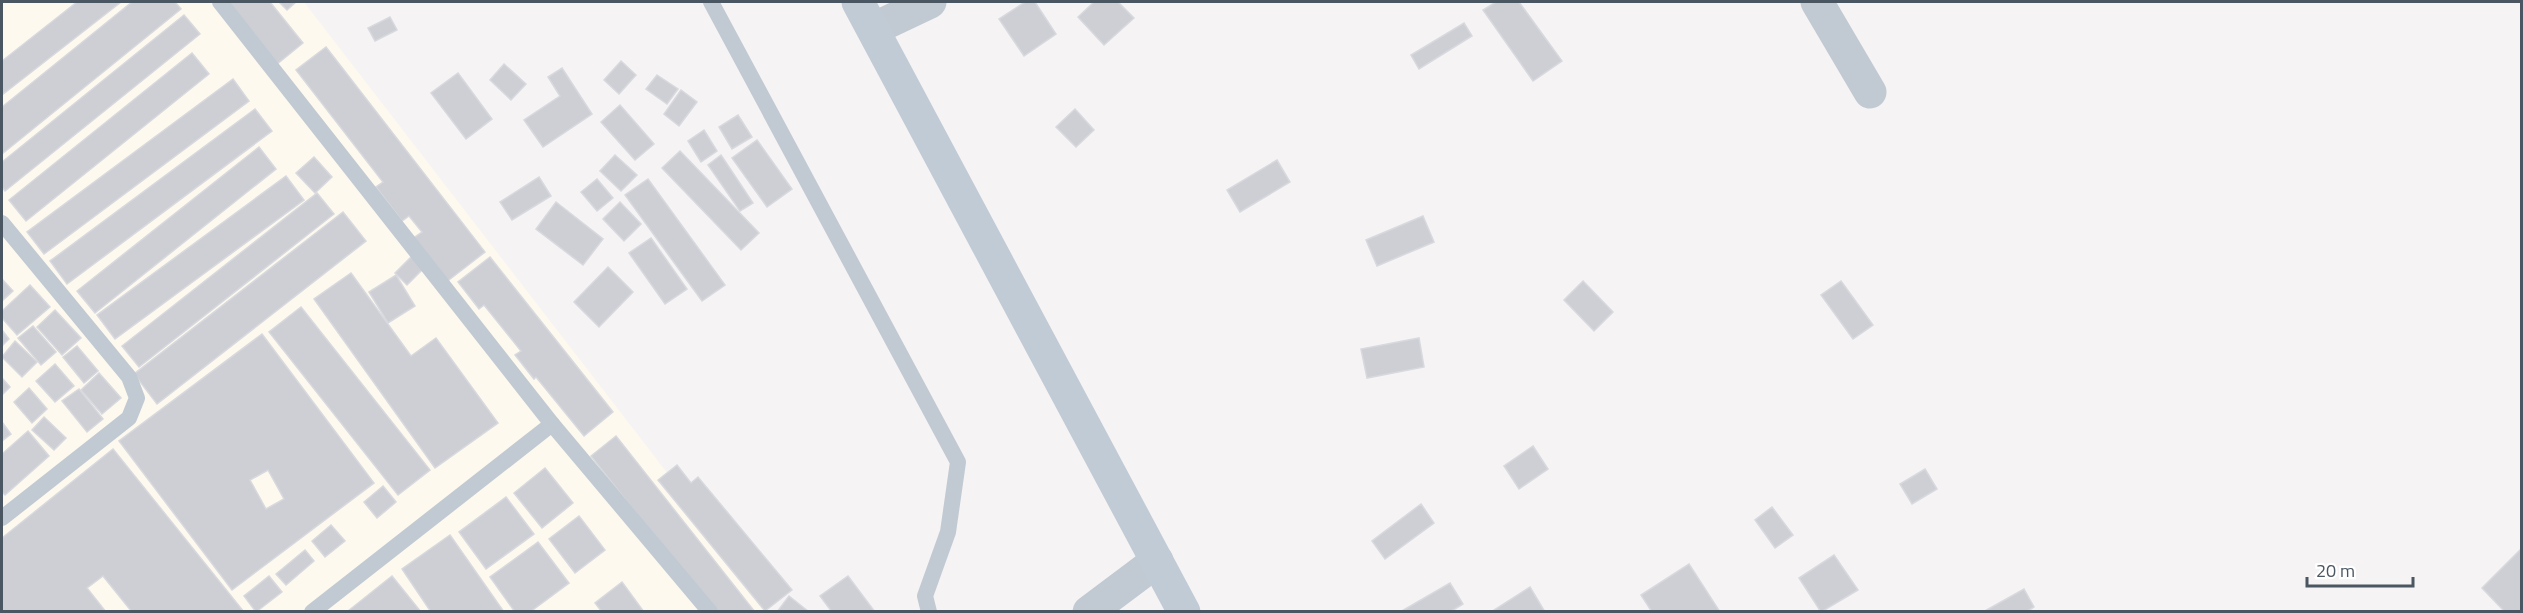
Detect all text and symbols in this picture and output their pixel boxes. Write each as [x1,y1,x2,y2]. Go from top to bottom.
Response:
scale bar [2307,550,2414,588]
text: 20 m [2316,557,2355,584]

